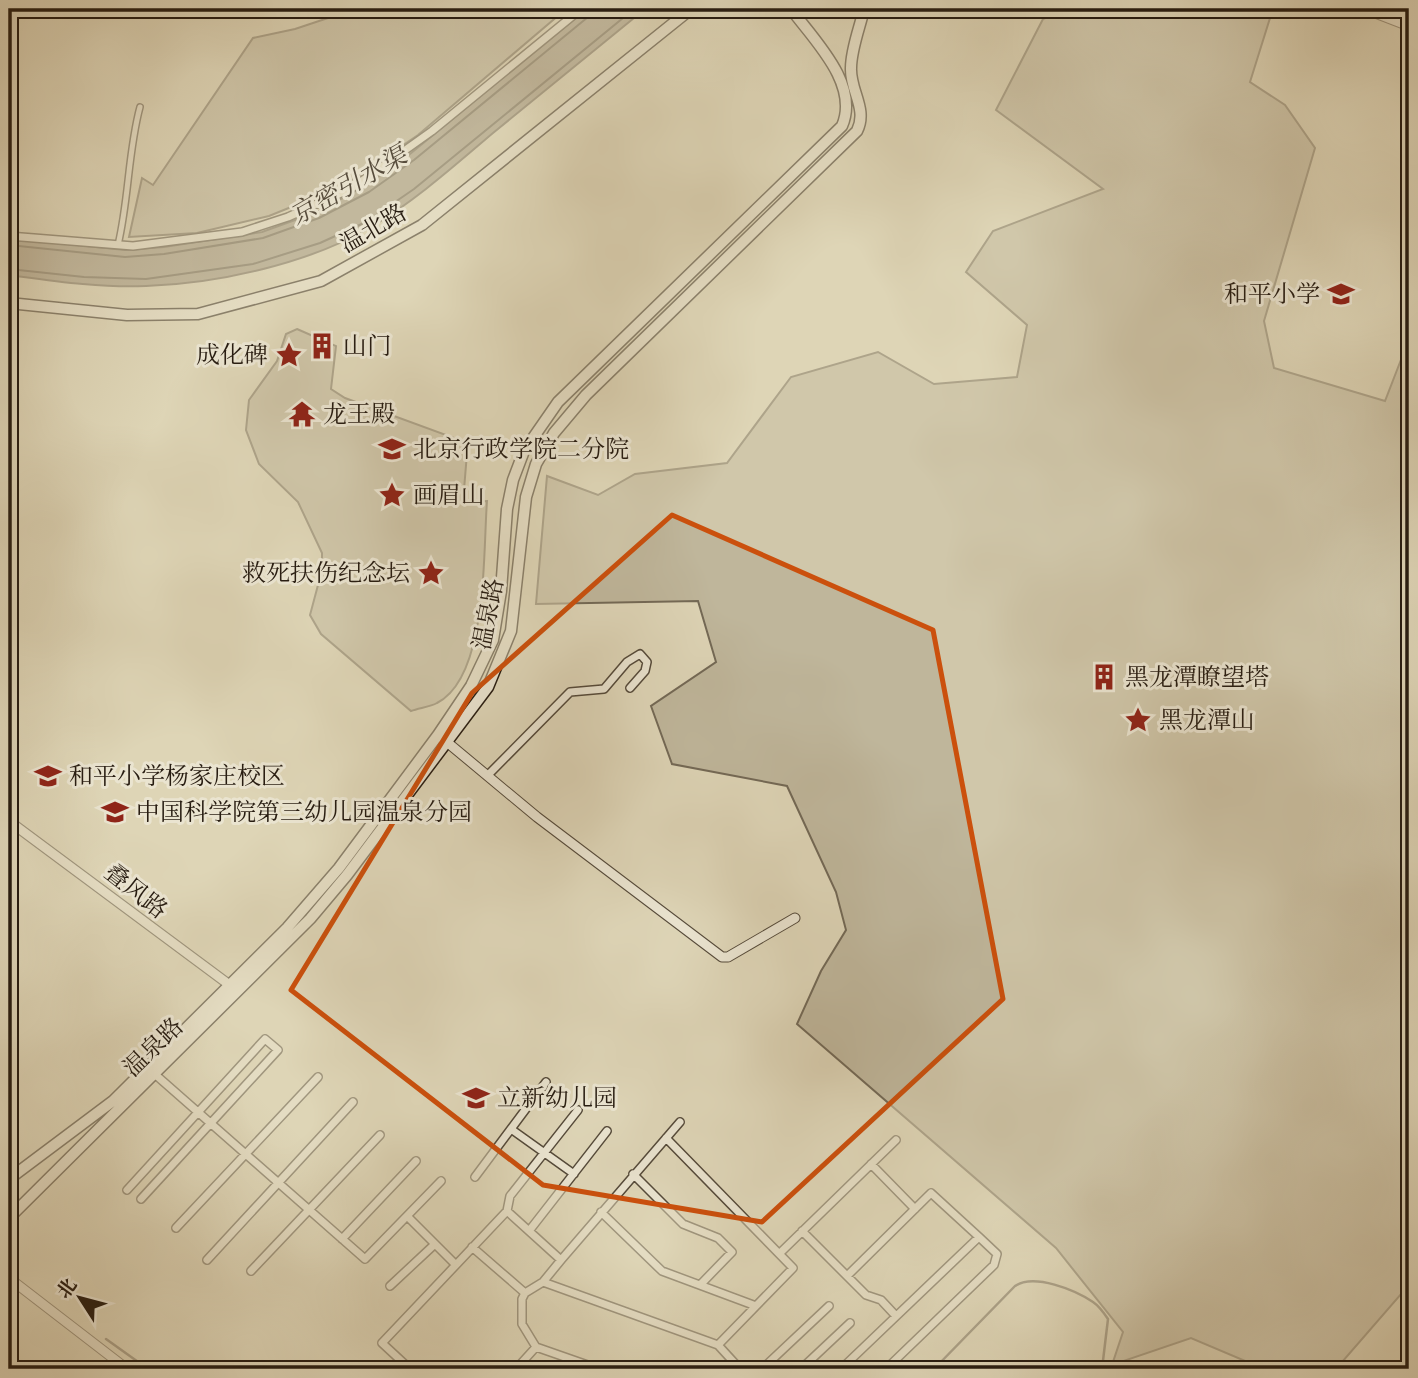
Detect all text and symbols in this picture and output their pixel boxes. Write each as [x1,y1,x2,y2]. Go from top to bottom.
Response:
water label: 京密引水渠 [284,138,415,232]
street label: 温北路 [335,198,412,260]
school or university icon: 和平小学 [1326,279,1356,309]
place label: 和平小学 [1224,280,1320,310]
building icon: 山门 [307,331,337,361]
place label: 山门 [343,332,391,362]
place icon: 成化碑 [274,340,304,370]
place label: 成化碑 [196,341,268,371]
temple icon: 龙王殿 [287,399,317,429]
place label: 龙王殿 [323,400,395,430]
school or university icon: 北京行政学院二分院 [377,434,407,464]
place label: 北京行政学院二分院 [413,435,629,465]
place icon: 画眉山 [377,480,407,510]
place label: 画眉山 [413,481,485,511]
place icon: 救死扶伤纪念坛 [416,558,446,588]
place label: 救死扶伤纪念坛 [242,559,410,589]
street label: 温泉路 [467,576,511,652]
building icon: 黑龙潭瞭望塔 [1089,662,1119,692]
place label: 黑龙潭瞭望塔 [1125,663,1269,693]
place icon: 黑龙潭山 [1123,705,1153,735]
place label: 黑龙潭山 [1159,706,1255,736]
school or university icon: 和平小学杨家庄校区 [33,761,63,791]
place label: 和平小学杨家庄校区 [69,762,285,792]
school or university icon: 中国科学院第三幼儿园温泉分园 [100,797,130,827]
place label: 中国科学院第三幼儿园温泉分园 [136,798,472,828]
street label: 叠风路 [98,858,173,926]
street label: 温泉路 [117,1012,190,1084]
school or university icon: 立新幼儿园 [461,1083,491,1113]
place label: 立新幼儿园 [497,1084,617,1114]
north arrow [46,1262,116,1332]
text: 北 [52,1274,82,1303]

